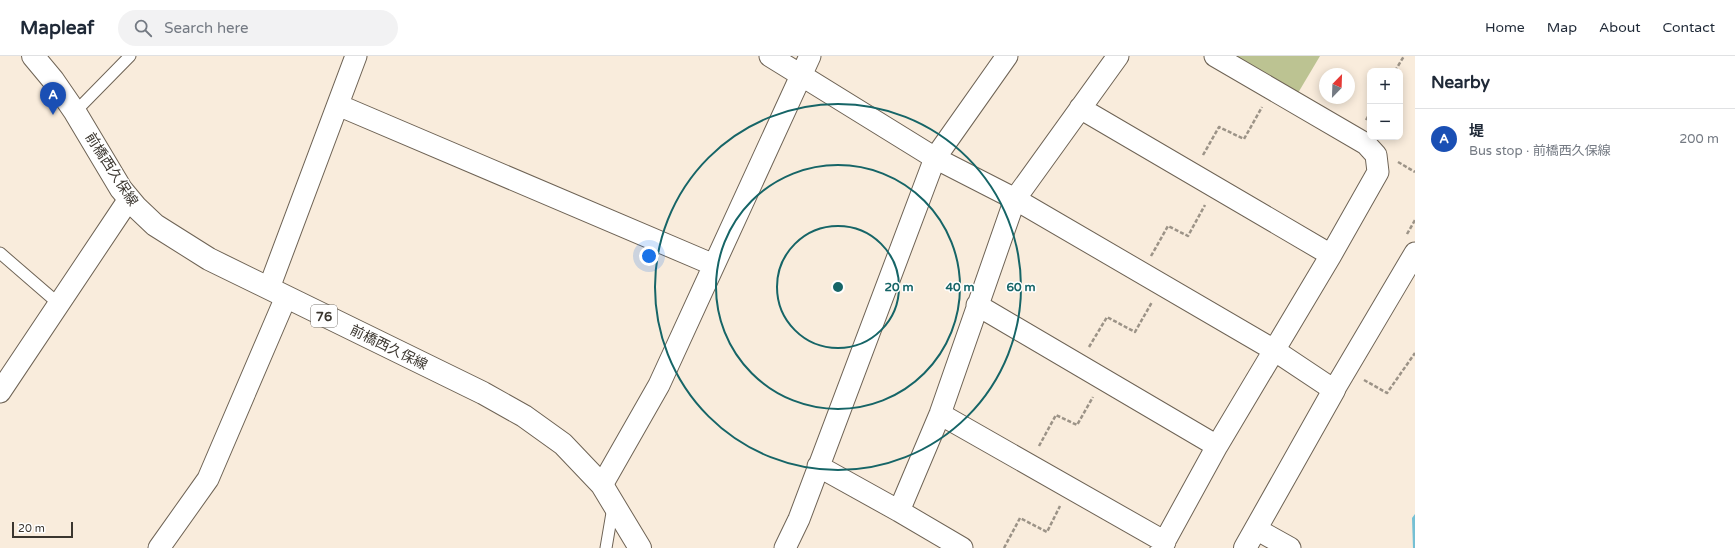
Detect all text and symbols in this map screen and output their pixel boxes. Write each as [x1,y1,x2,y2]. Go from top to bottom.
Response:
search box [118,10,398,46]
text: Mapleaf [20,17,94,39]
icon: search [132,17,154,39]
text: Search here [164,19,249,37]
text: Home [1485,19,1525,36]
text: Map [1547,19,1577,36]
text: About [1599,19,1641,36]
text: Contact [1663,19,1715,36]
north arrow [1319,68,1355,104]
map controls [1367,68,1403,140]
button: + [1367,68,1403,104]
text: Nearby [1431,72,1490,93]
pin: A [40,82,66,115]
button: − [1367,104,1403,140]
text: 堤 [1469,122,1484,140]
street label: 前橋西久保線 [82,129,142,209]
text: A [1439,131,1449,147]
text: 200 m [1679,131,1719,147]
text: Bus stop · 前橋西久保線 [1469,143,1611,159]
your location [639,246,659,266]
centre of rings [831,280,845,294]
text: 20 m [884,280,914,294]
text: 40 m [945,280,975,294]
text: 60 m [1006,280,1036,294]
road number: 76 [311,305,337,327]
street label: 前橋西久保線 [347,321,430,374]
scale bar [12,520,73,539]
text: 20 m [18,522,45,535]

